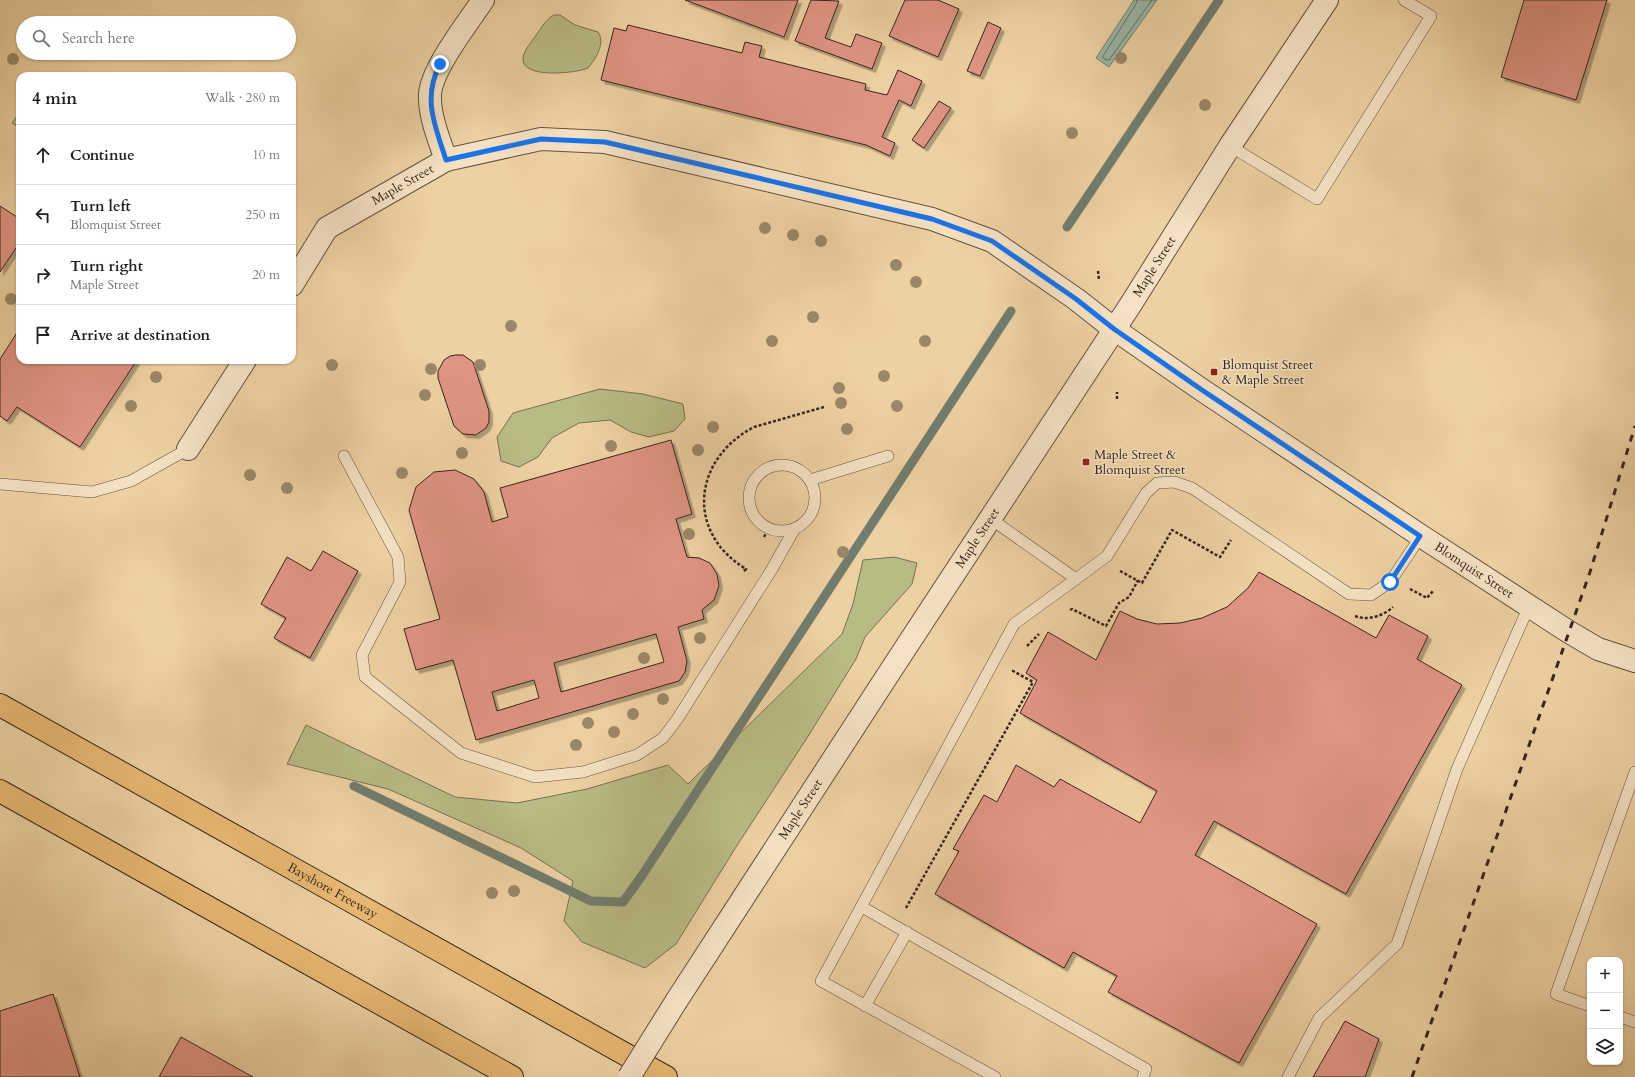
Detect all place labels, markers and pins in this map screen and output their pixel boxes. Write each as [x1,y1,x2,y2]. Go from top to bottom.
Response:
place label: Blomquist Street & Maple Street [1222,356,1313,389]
marker: Blomquist Street & Maple Street [1209,367,1219,377]
place label: Maple Street & Blomquist Street [1094,446,1185,479]
marker: Maple Street & Blomquist Street [1081,457,1091,467]

